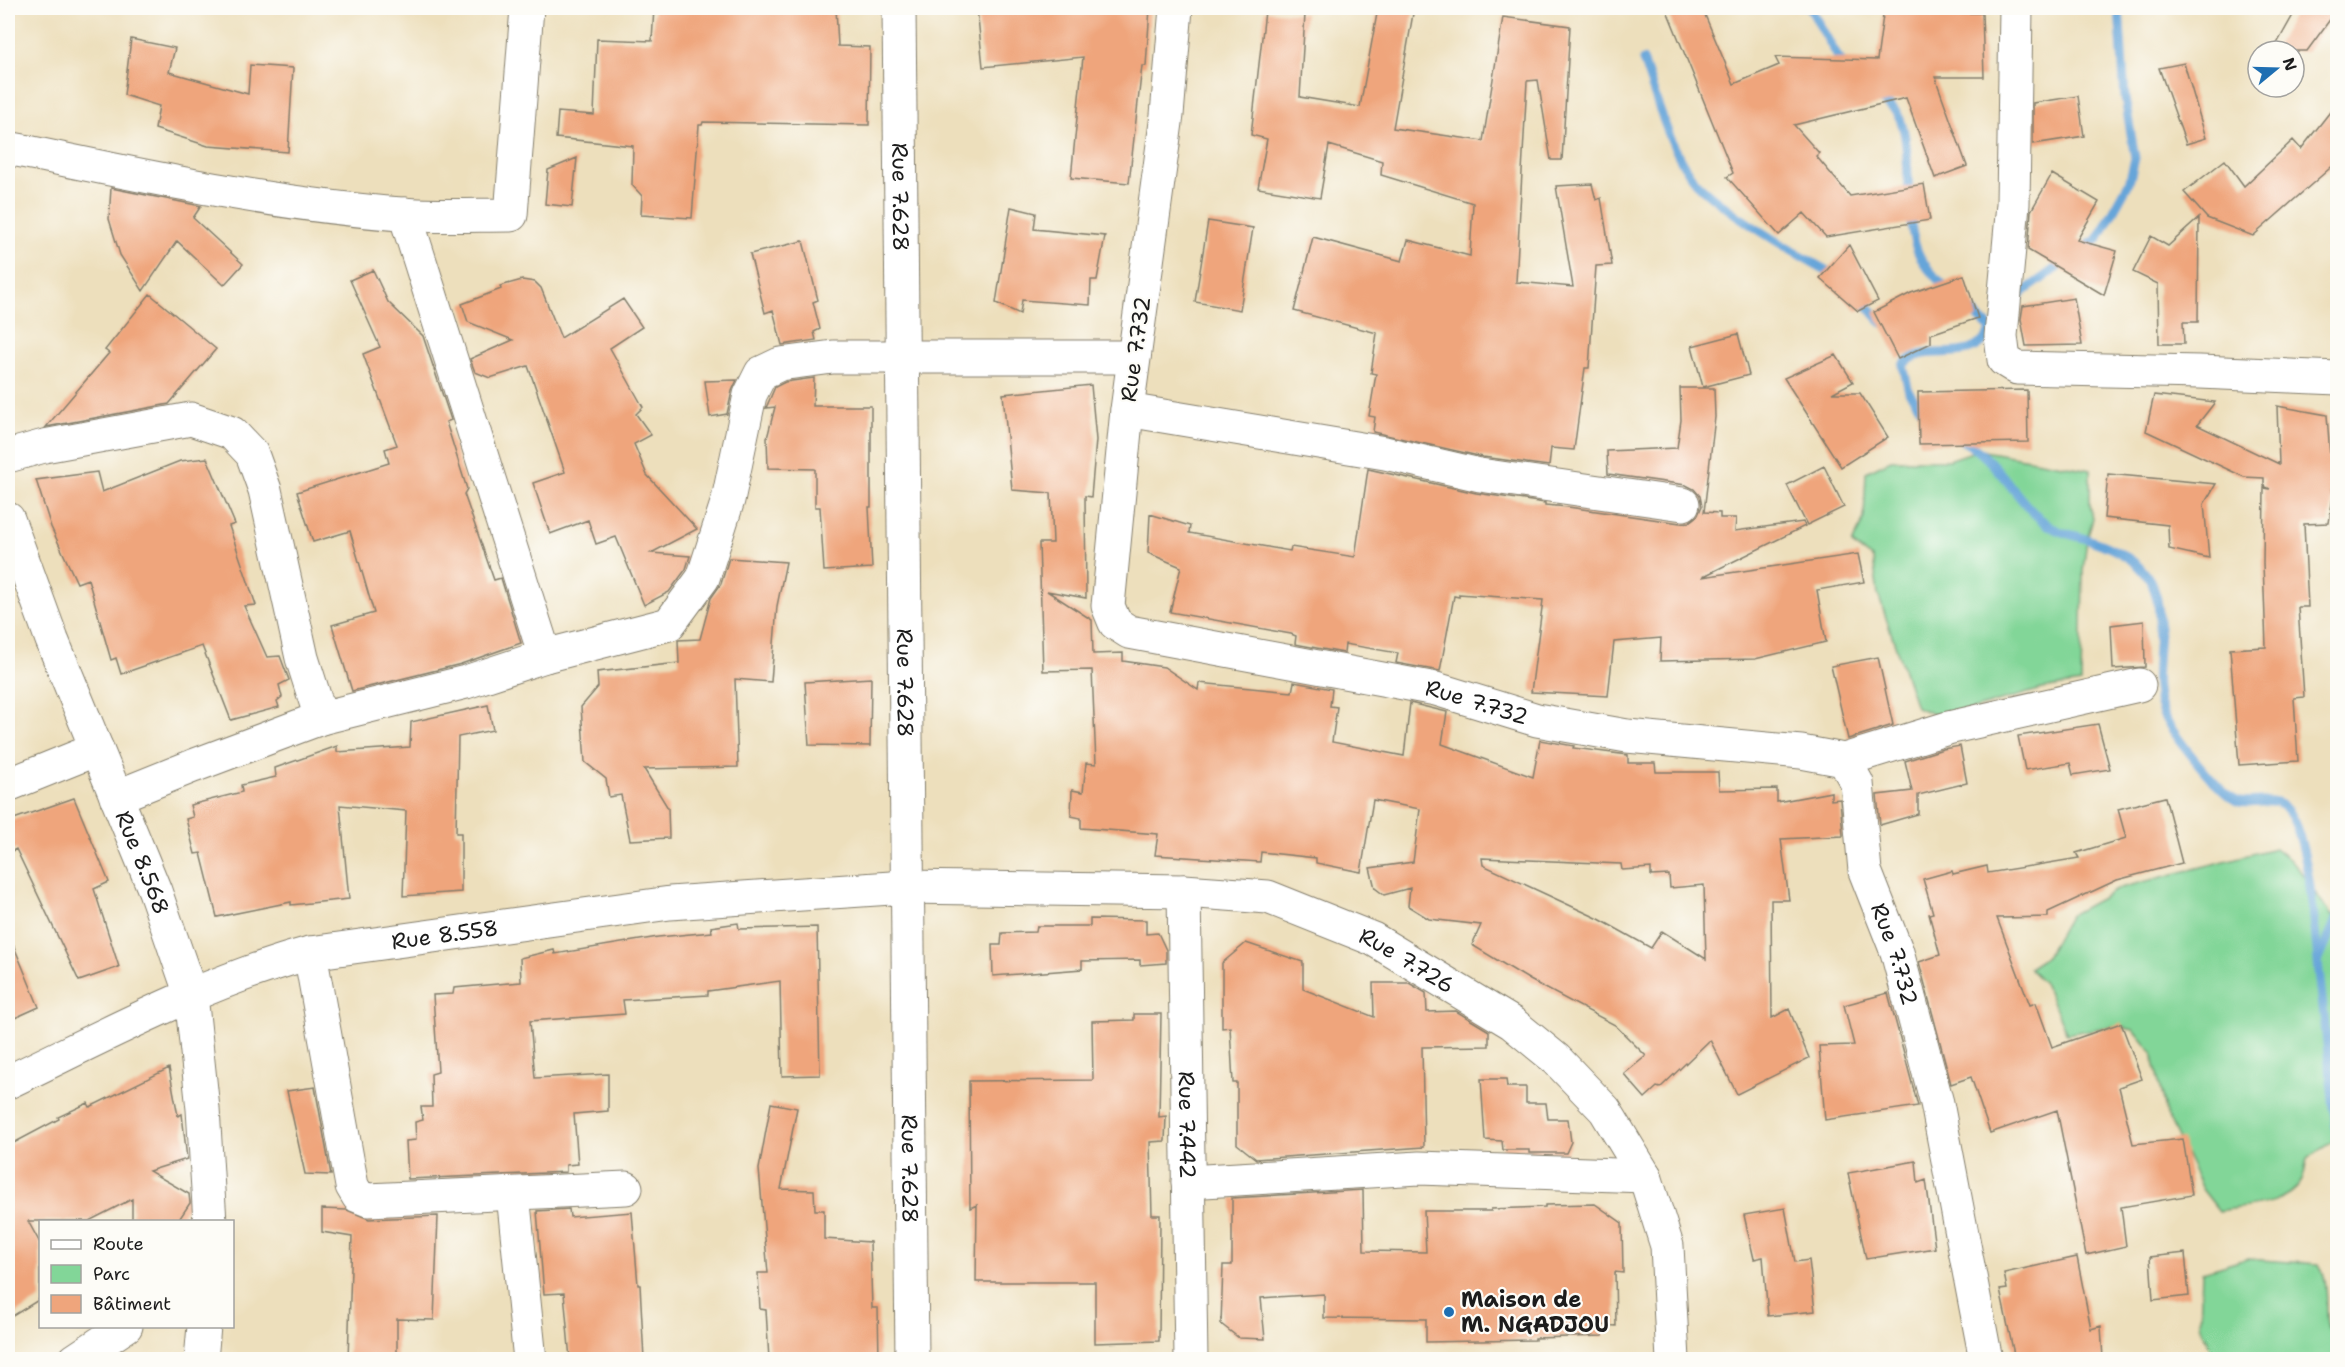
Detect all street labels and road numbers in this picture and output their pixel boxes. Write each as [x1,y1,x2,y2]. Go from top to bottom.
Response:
street label: Rue 7.628 [885,142,915,252]
street label: Rue 7.732 [1114,294,1157,404]
street label: Rue 7.628 [890,628,920,738]
street label: Rue 7.732 [1423,673,1532,731]
street label: Rue 8.568 [109,806,176,918]
street label: Rue 7.732 [1864,899,1924,1009]
street label: Rue 8.558 [390,913,500,957]
street label: Rue 7.726 [1355,921,1460,1000]
street label: Rue 7.442 [1172,1071,1202,1179]
street label: Rue 7.628 [895,1114,925,1224]

